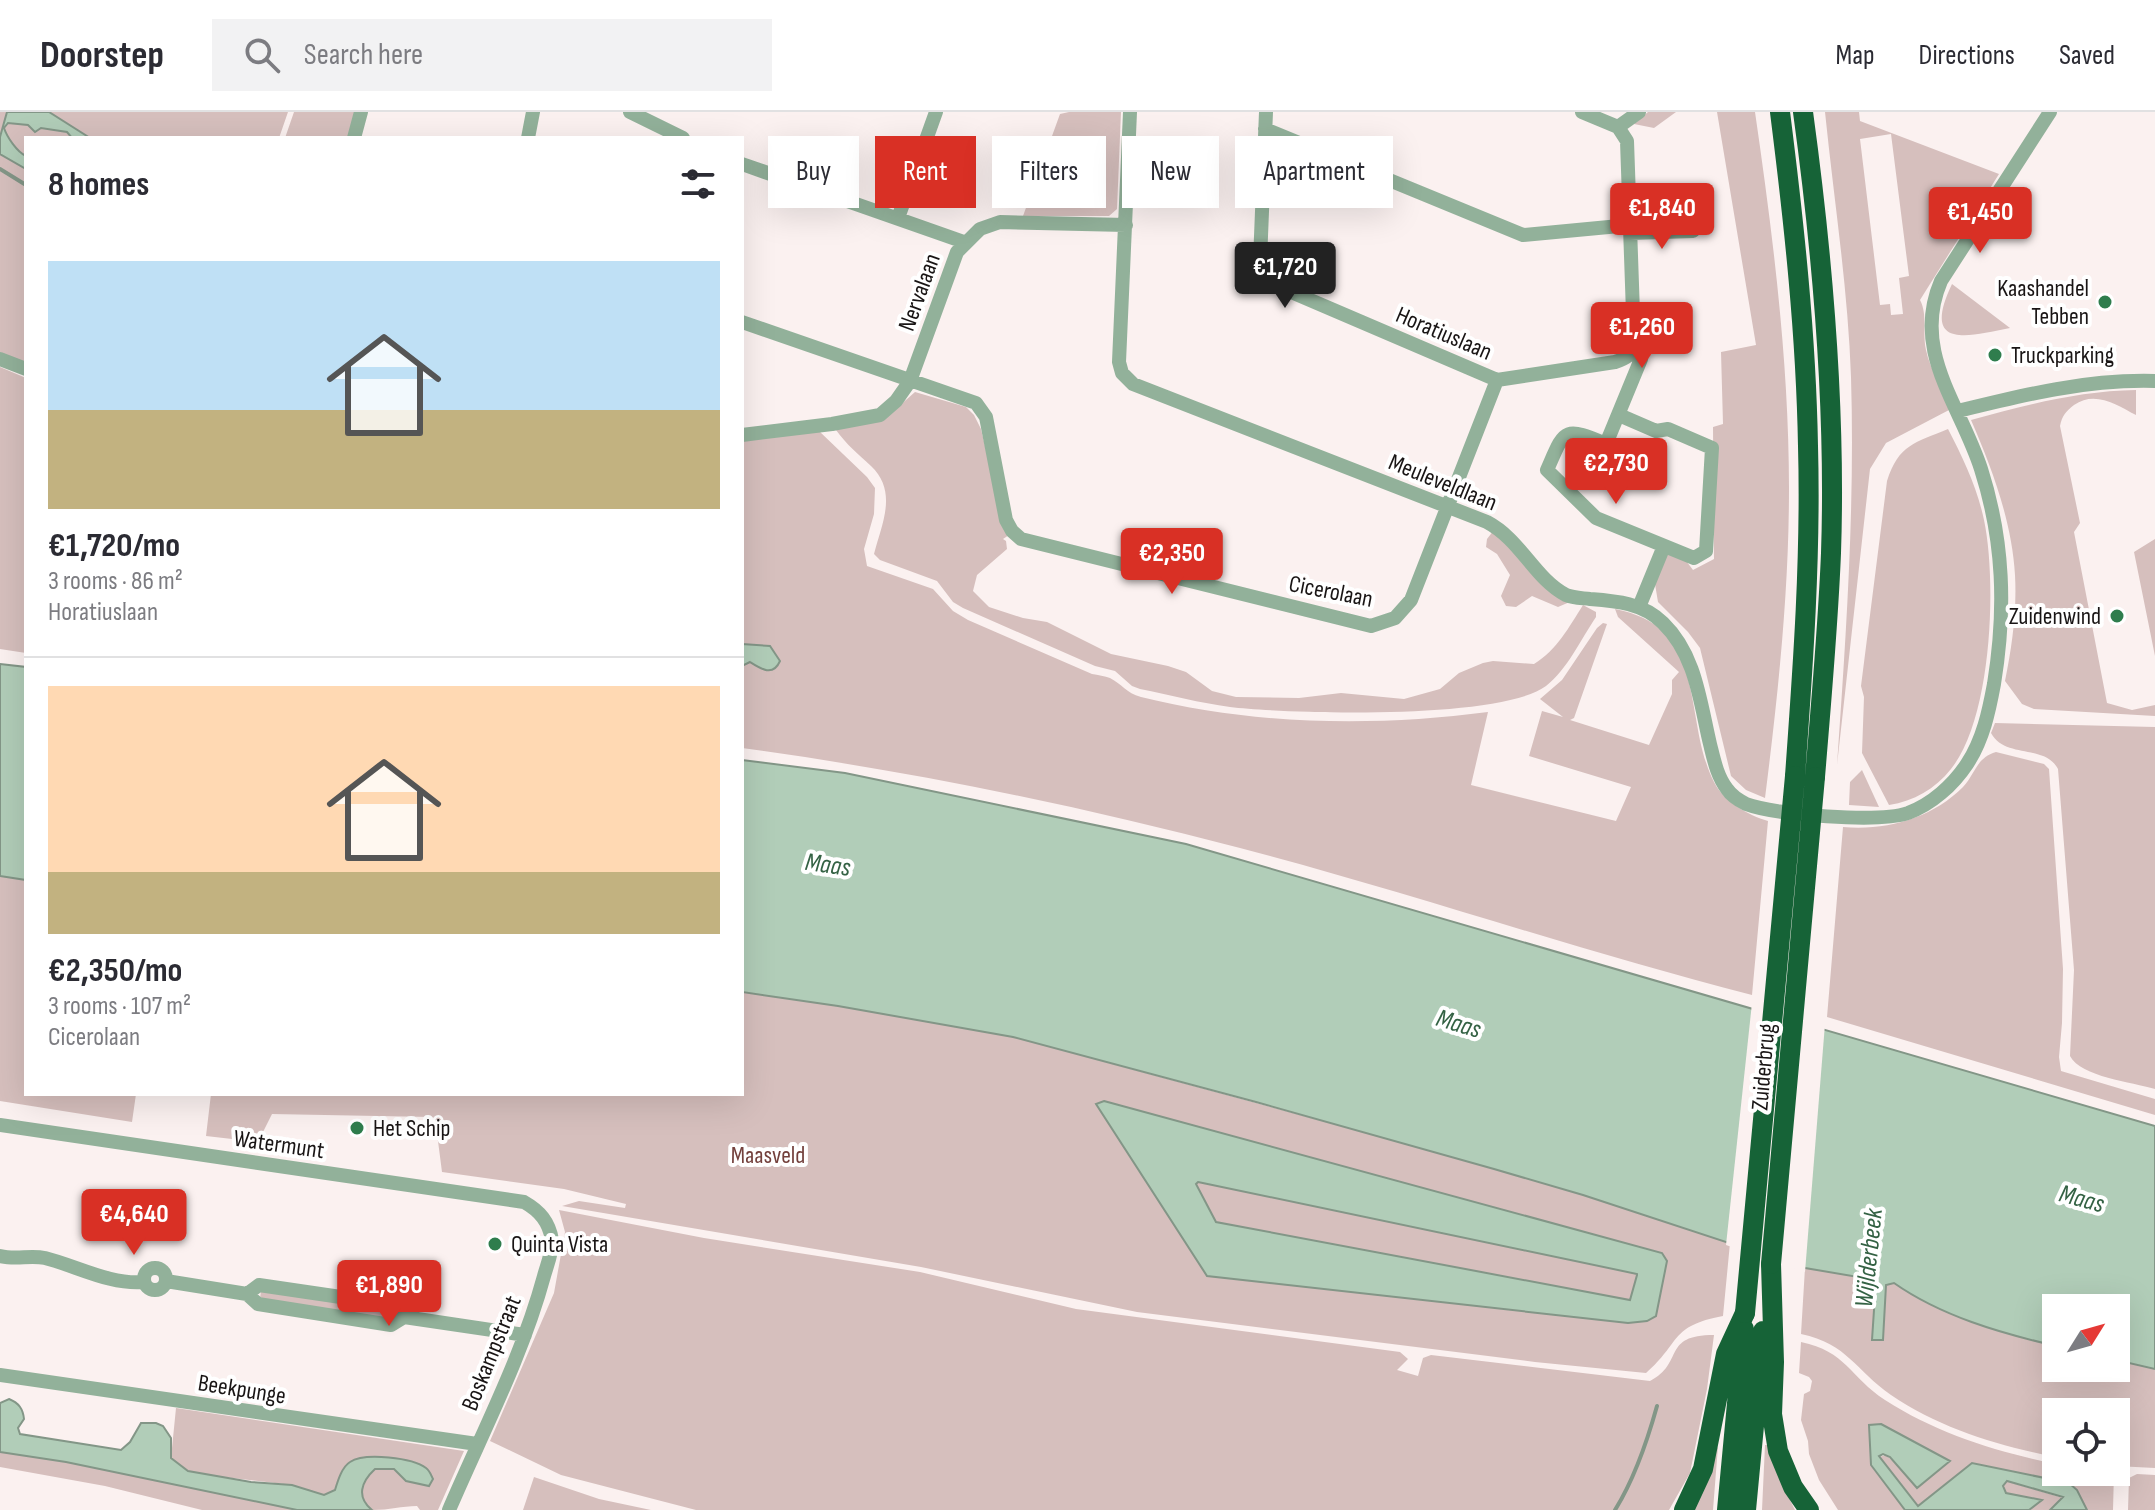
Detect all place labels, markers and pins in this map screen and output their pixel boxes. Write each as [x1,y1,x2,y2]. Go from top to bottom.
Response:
pin: €1,840 [1597,183,1727,251]
pin: €1,450 [1915,187,2045,255]
pin: €1,720 [1220,242,1350,310]
place label: Kaashandel Tebben [1997,274,2089,331]
marker: Kaashandel Tebben [2096,293,2114,311]
pin: €1,260 [1577,302,1707,370]
place label: Truckparking [2011,341,2114,370]
marker: Truckparking [1986,346,2004,364]
pin: €2,730 [1551,438,1681,506]
pin: €2,350 [1107,528,1237,596]
place label: Zuidenwind [2009,602,2101,631]
marker: Zuidenwind [2108,607,2126,625]
place label: Het Schip [373,1114,450,1143]
marker: Het Schip [348,1119,366,1137]
pin: €4,640 [69,1189,199,1257]
place label: Quinta Vista [511,1230,608,1259]
marker: Quinta Vista [486,1235,504,1253]
pin: €1,890 [324,1260,454,1328]

